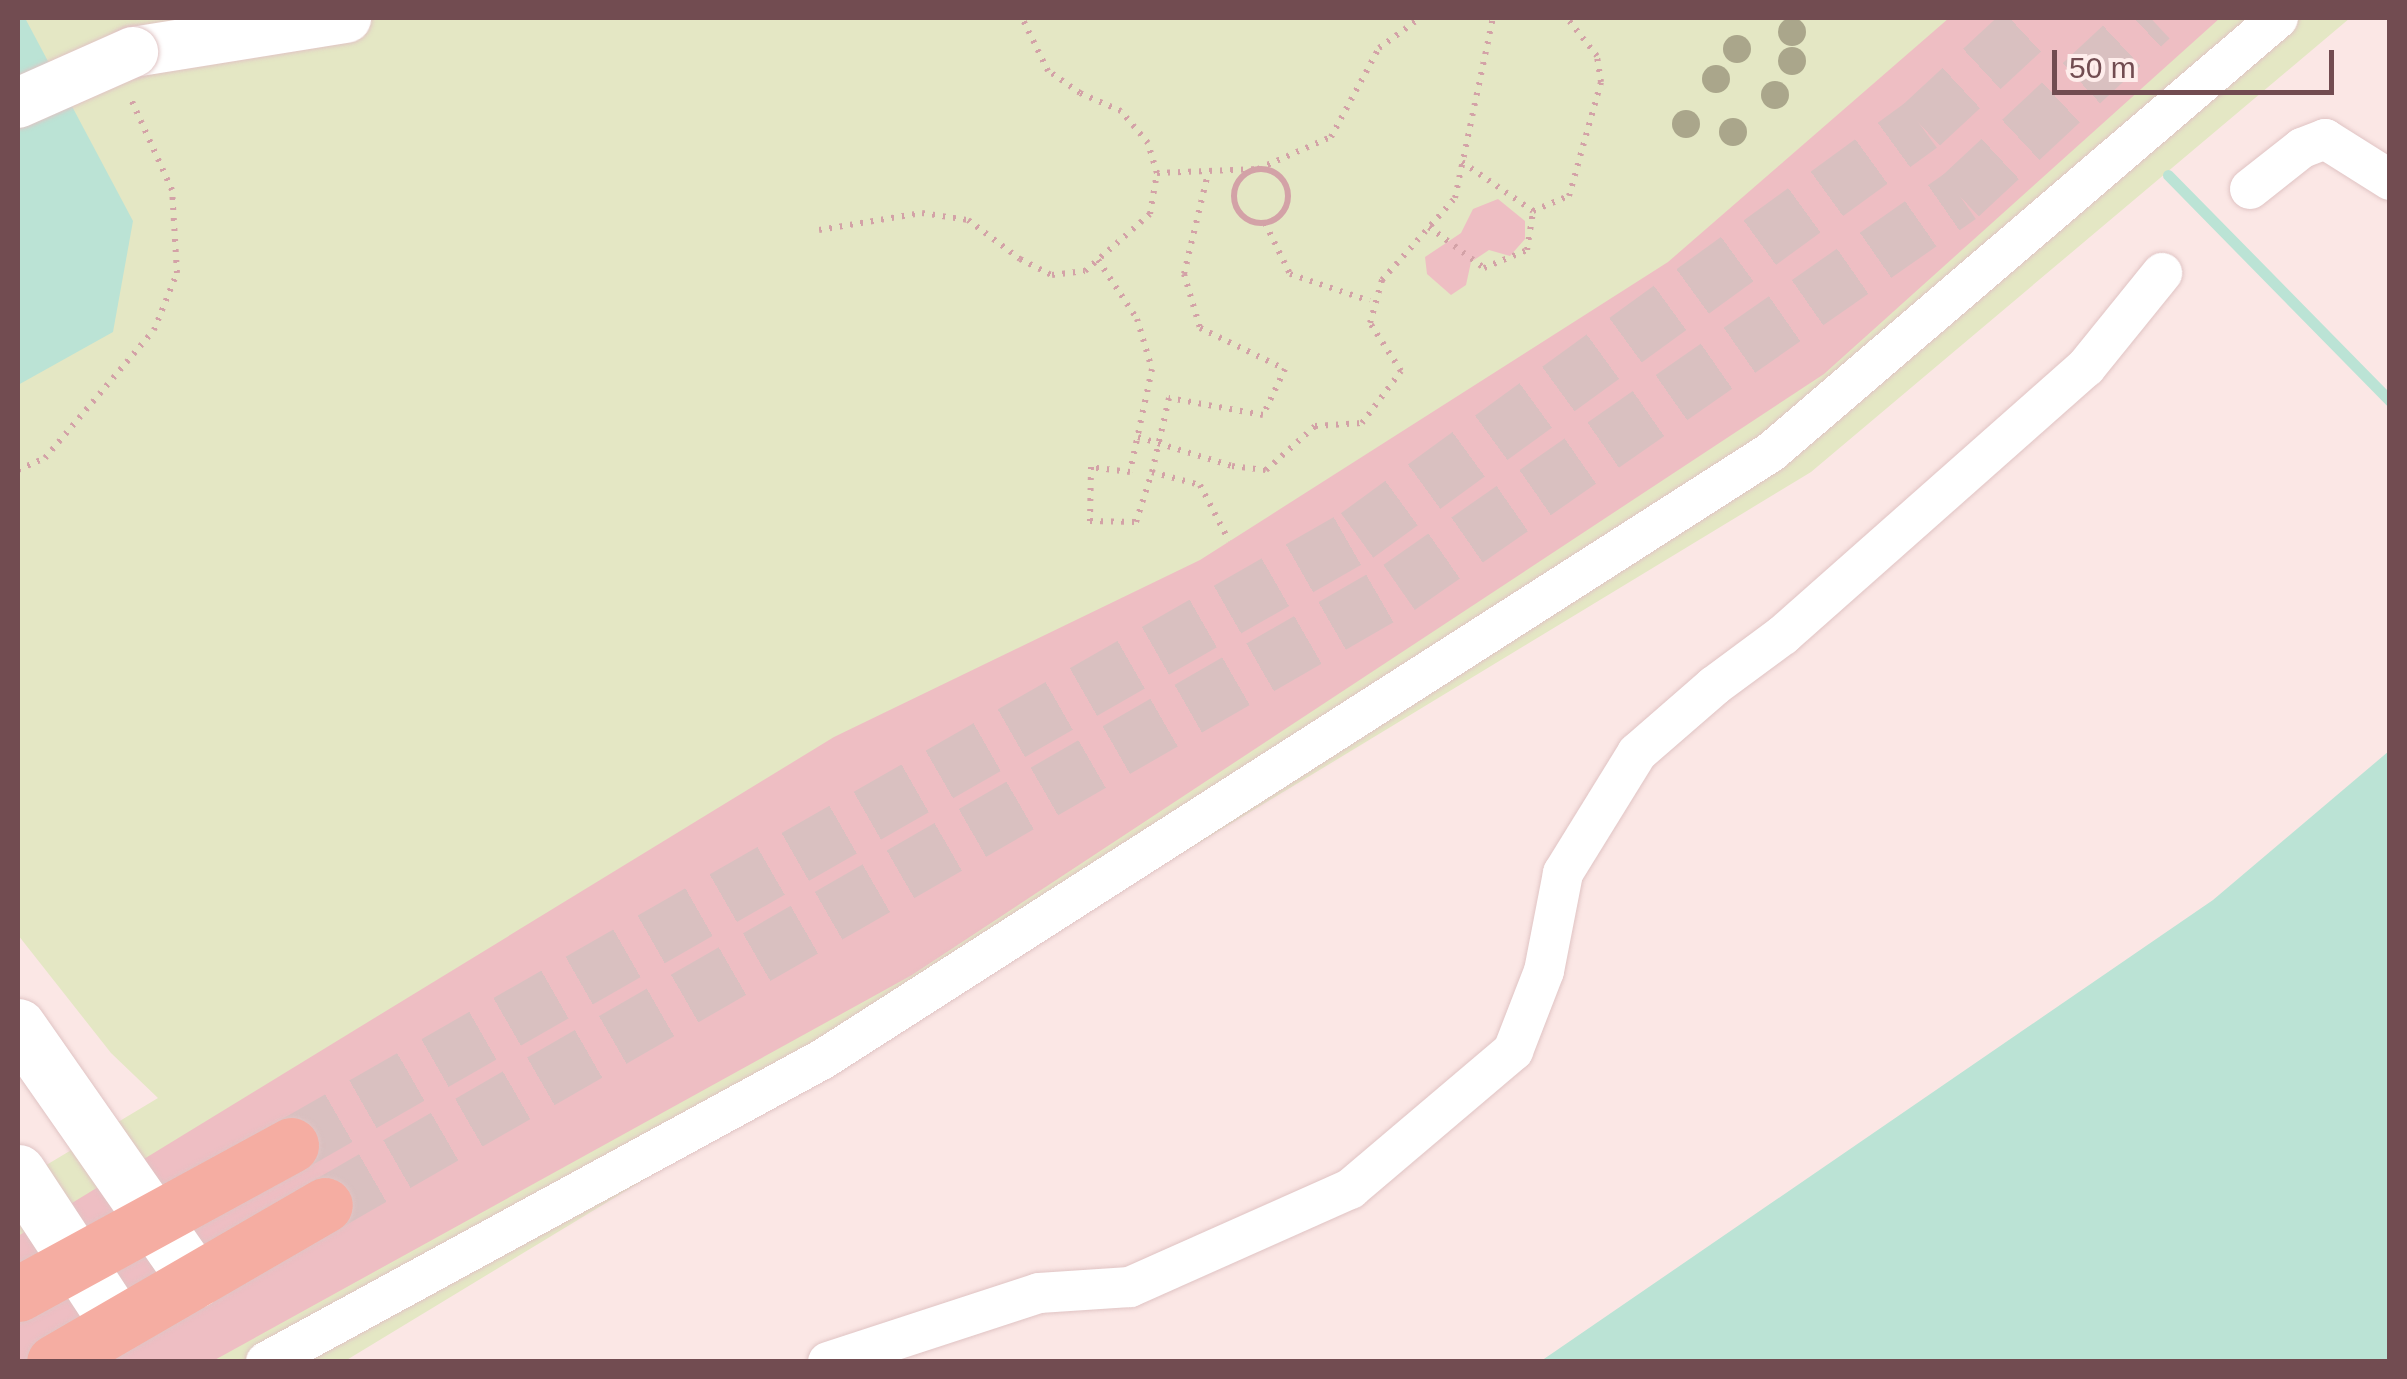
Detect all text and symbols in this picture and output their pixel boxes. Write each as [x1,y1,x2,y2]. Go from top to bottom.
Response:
scale bar [2057,30,2340,92]
text: 50 m [2069,51,2136,84]

